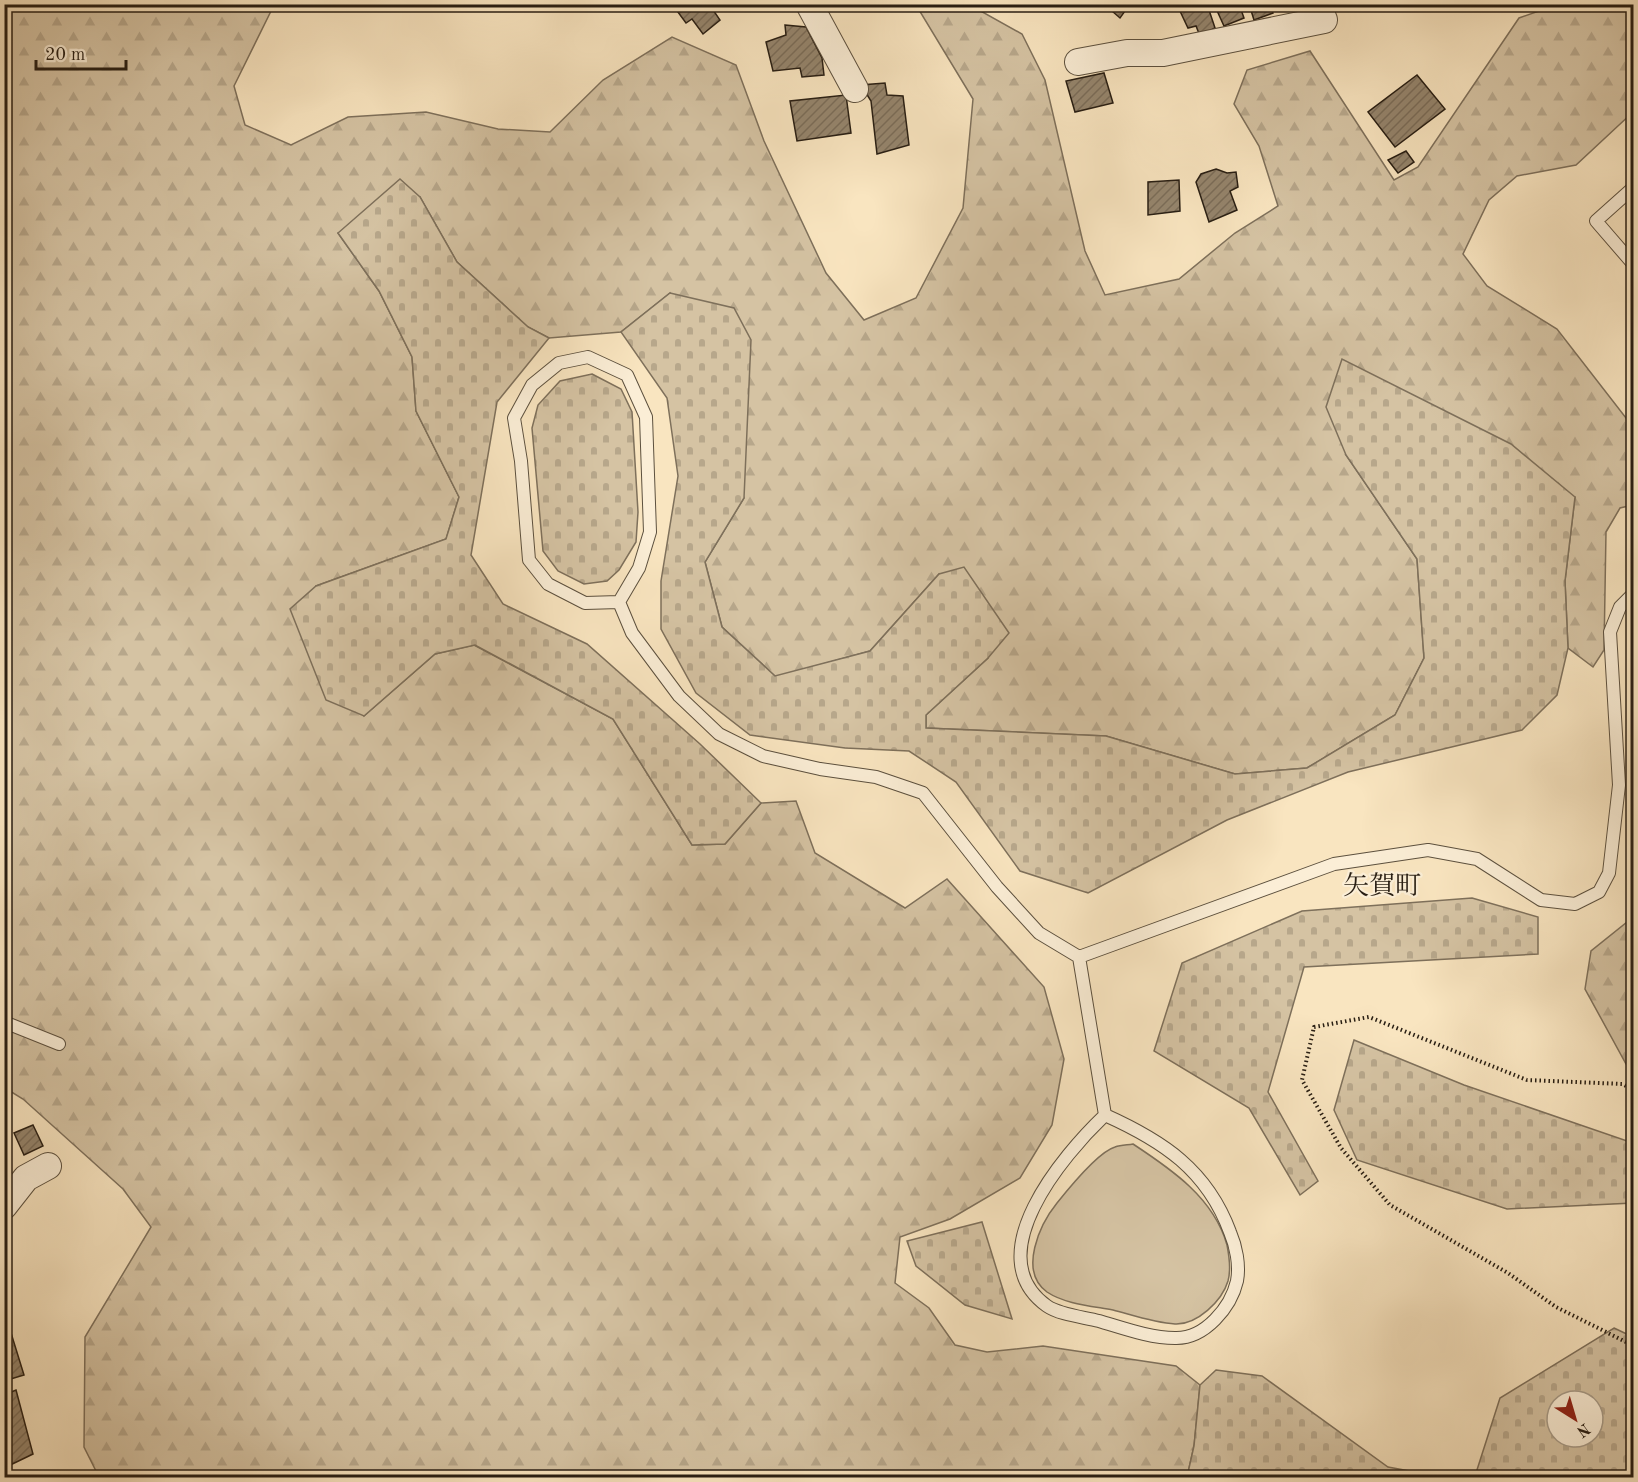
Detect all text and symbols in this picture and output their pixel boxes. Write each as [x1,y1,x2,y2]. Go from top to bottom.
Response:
scale bar [36,33,126,71]
text: 20 m [45,46,85,64]
district label: 矢賀町 [1343,872,1421,900]
north arrow [1545,1389,1605,1449]
text: N [1573,1419,1593,1440]

